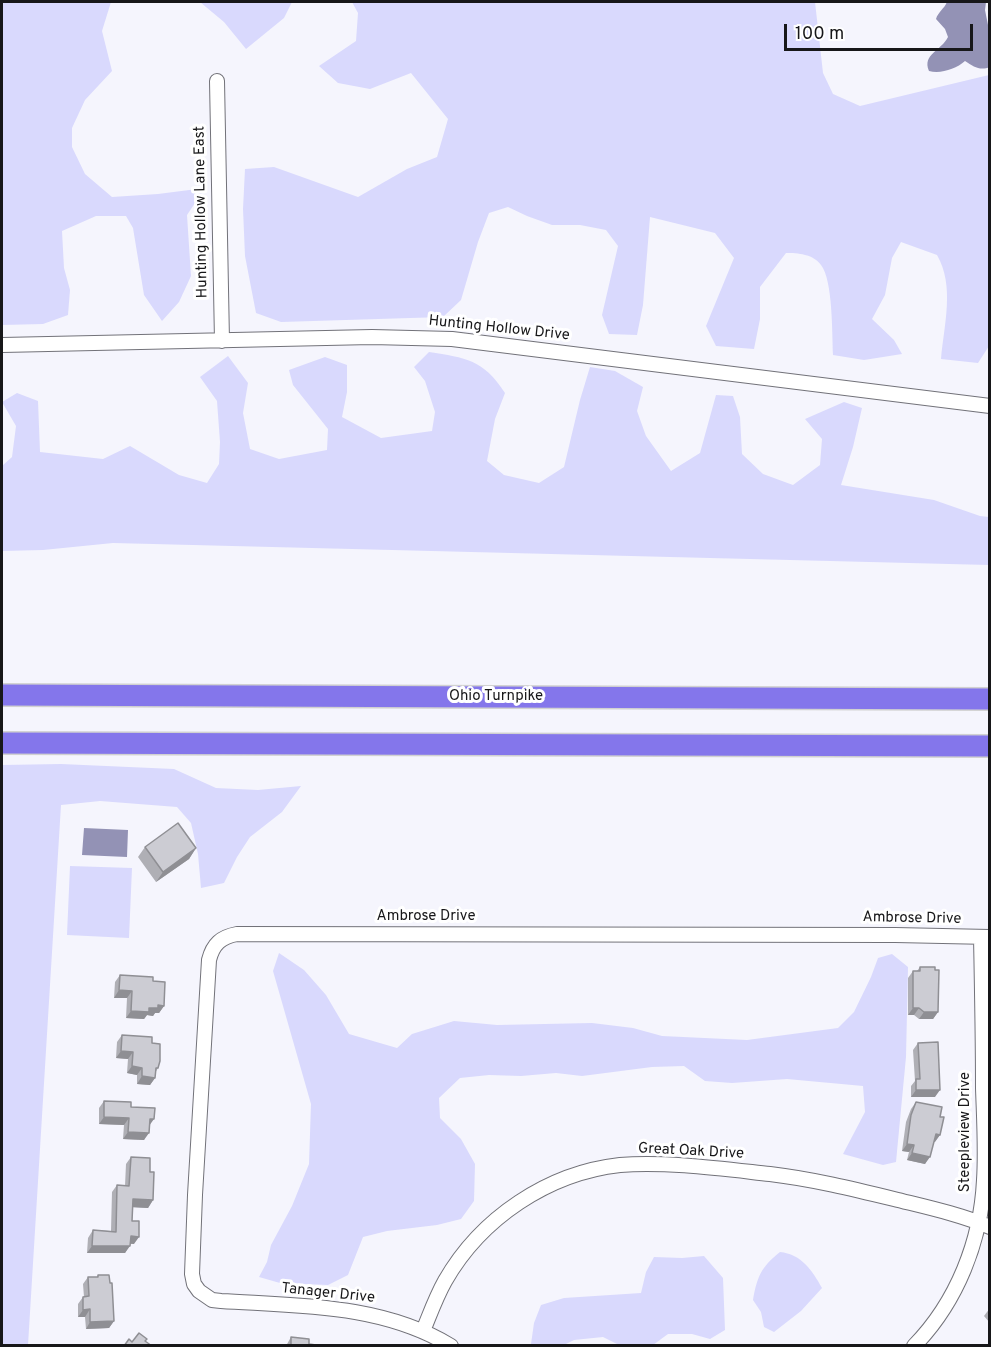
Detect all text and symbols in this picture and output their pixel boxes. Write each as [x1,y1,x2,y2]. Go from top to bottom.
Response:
scale bar [787,12,976,50]
text: 100 m [795,23,844,46]
street label: Hunting Hollow Lane East [191,126,213,298]
street label: Hunting Hollow Drive [428,313,570,345]
street label: Ohio Turnpike [449,688,543,706]
street label: Ambrose Drive [377,908,475,926]
street label: Ambrose Drive [862,909,962,929]
street label: Steepleview Drive [957,1072,975,1192]
street label: Great Oak Drive [637,1140,745,1164]
street label: Tanager Drive [280,1280,376,1308]

